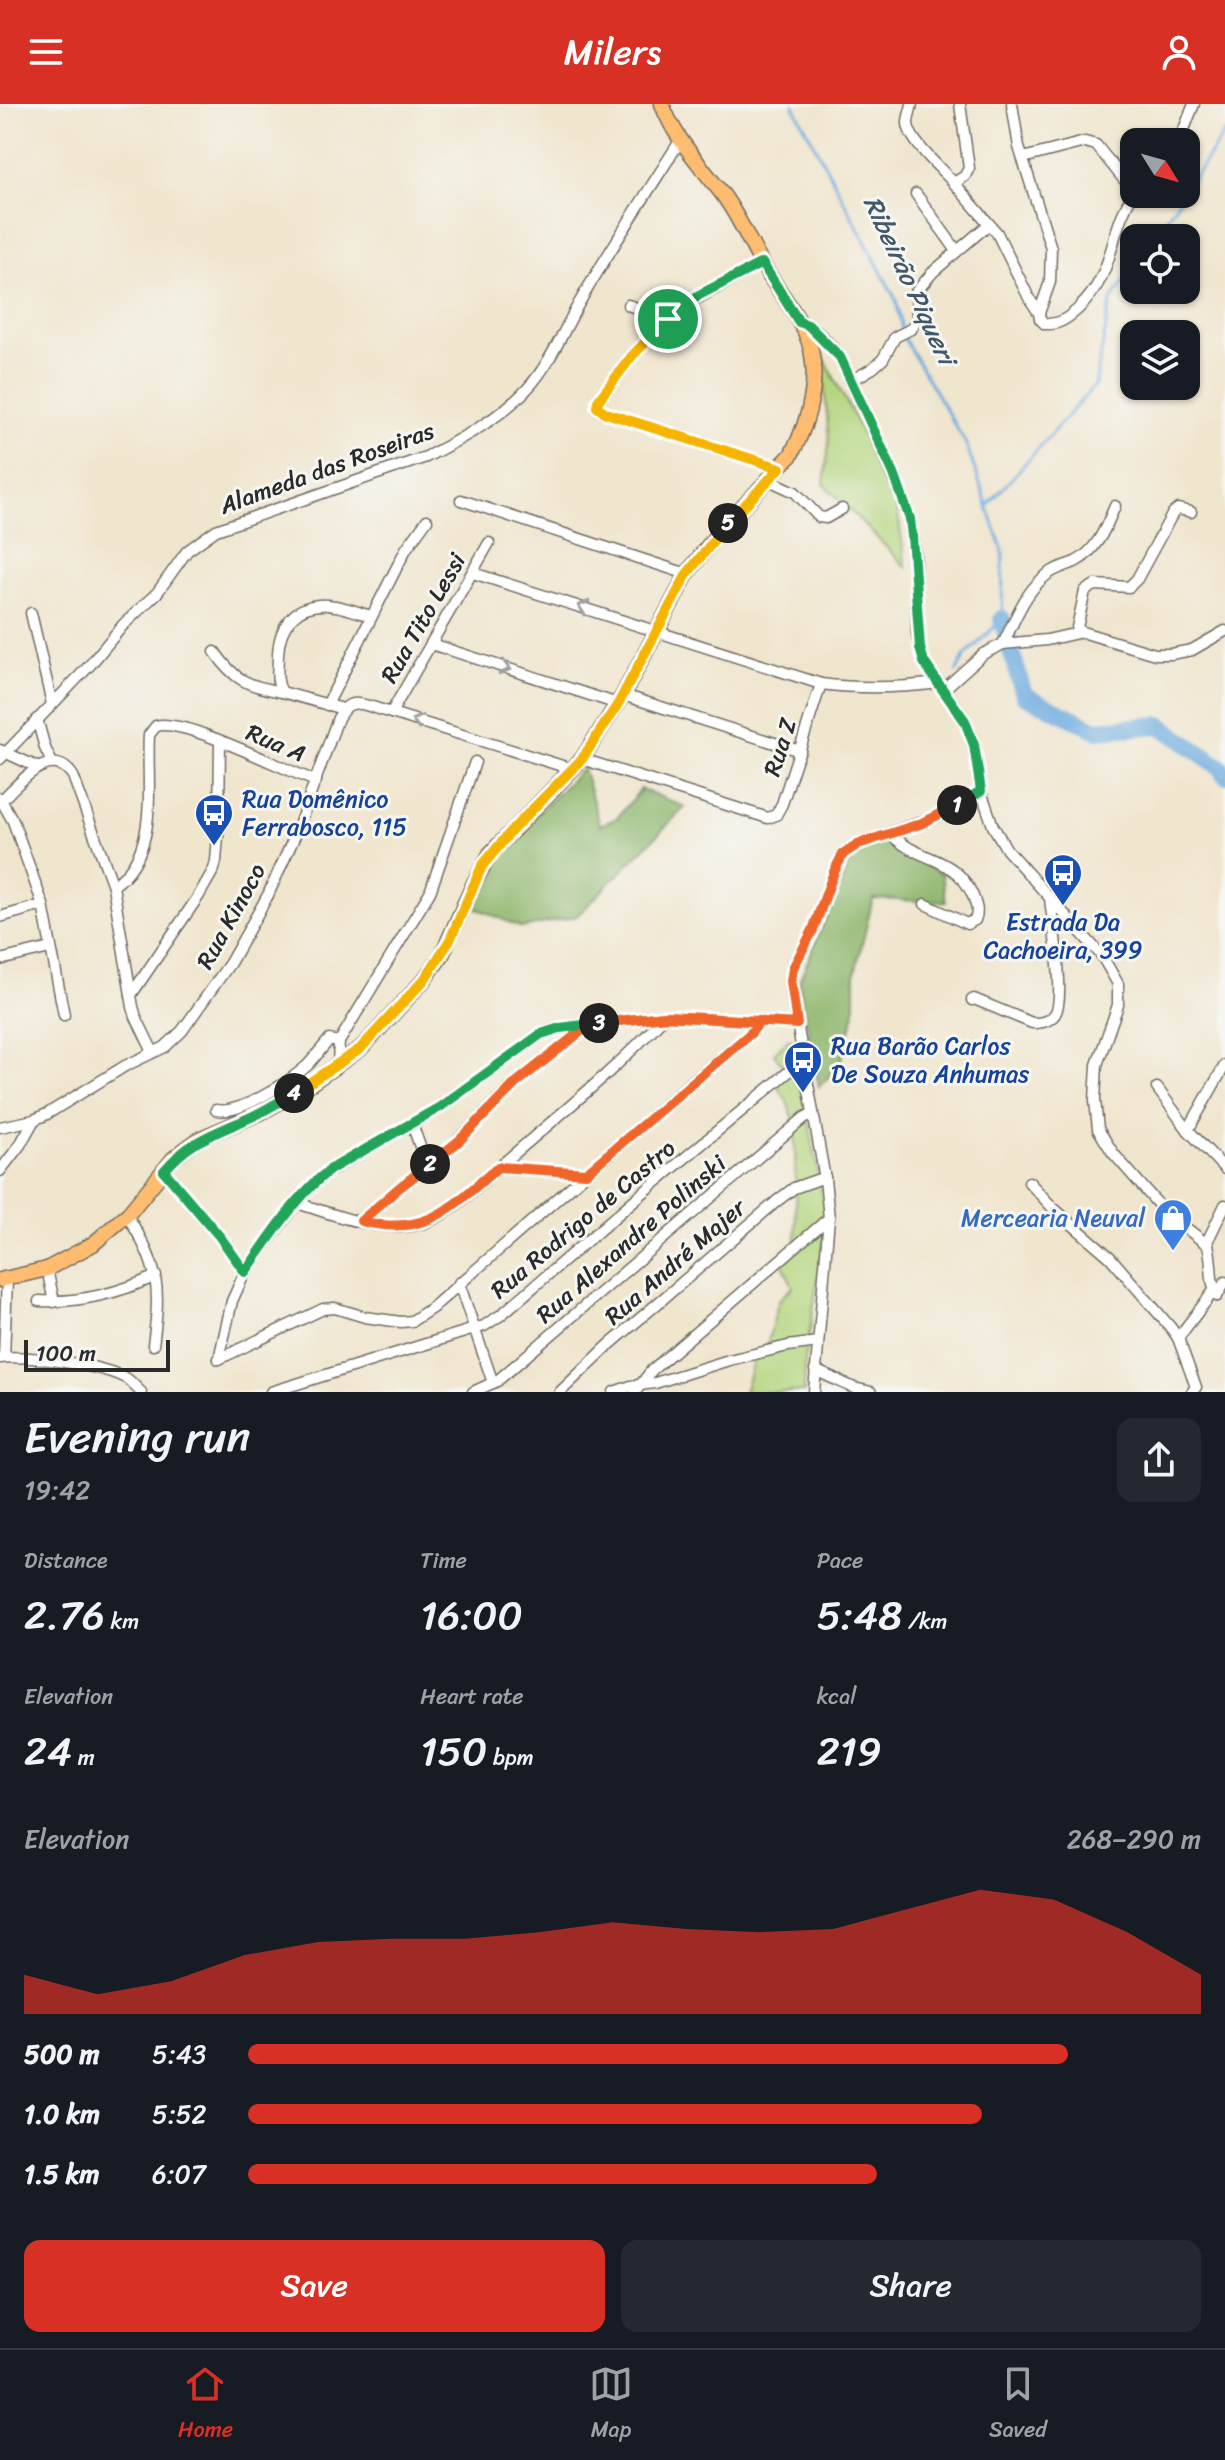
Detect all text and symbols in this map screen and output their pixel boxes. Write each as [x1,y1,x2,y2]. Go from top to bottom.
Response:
text: Milers [564,20,661,84]
icon: menu [24,30,68,74]
icon: person [1157,30,1201,74]
north arrow [1120,128,1200,208]
map controls [1120,128,1200,400]
water label: Ribeirão Piqueri [851,188,971,377]
button: locate [1120,224,1200,304]
pin [634,285,702,353]
icon: arrive [646,297,690,341]
button: layers [1120,320,1200,400]
street label: Alameda das Roseiras [213,410,440,527]
pin: 5 [708,503,748,543]
text: 5 [721,503,735,542]
street label: Rua Tito Lessi [369,544,478,691]
one-way arrow [576,600,590,616]
one-way arrow [497,659,511,675]
street label: Rua A [240,712,312,774]
street label: Rua Z [751,712,809,782]
one-way arrow [411,714,425,730]
place label: Rua Domênico Ferrabosco, 115 [242,778,407,848]
pin: 1 [937,785,977,825]
text: 1 [952,785,962,824]
bus stop icon: Rua Domênico Ferrabosco, 115 [193,792,235,847]
bus stop icon: Estrada Da Cachoeira, 399 [1042,852,1084,907]
street label: Rua Kinoco [184,855,278,977]
place label: Estrada Da Cachoeira, 399 [983,901,1143,971]
pin: 3 [579,1003,619,1043]
text: 3 [593,1003,605,1042]
place label: Rua Barão Carlos De Souza Anhumas [831,1025,1029,1095]
bus stop icon: Rua Barão Carlos De Souza Anhumas [782,1039,824,1094]
pin: 4 [274,1073,314,1113]
text: 4 [287,1073,301,1112]
street label: Rua Rodrigo de Castro [481,1128,685,1310]
street label: Rua Alexandre Polinski [526,1143,737,1334]
pin: 2 [410,1144,450,1184]
text: 2 [424,1144,436,1183]
street label: Rua André Majer [594,1187,757,1336]
place label: Mercearia Neuval [961,1197,1146,1239]
shop icon: Mercearia Neuval [1152,1197,1194,1252]
text: 100 m [36,1334,96,1373]
scale bar [24,1336,170,1372]
text: Evening run [24,1398,250,1476]
button: share [1117,1418,1201,1502]
text: 19:42 [24,1467,90,1513]
text: Distance [24,1541,108,1580]
text: Time [420,1541,467,1580]
text: Pace [817,1541,863,1580]
text: 2.76 [24,1580,105,1651]
text: 16:00 [420,1580,523,1651]
text: 5:48 [817,1580,902,1651]
text: km [105,1602,139,1641]
text: /km [902,1602,948,1641]
text: Elevation [24,1677,113,1716]
text: Heart rate [420,1677,524,1716]
text: kcal [817,1677,857,1716]
text: 24 [24,1716,72,1787]
text: 150 [420,1716,487,1787]
text: 219 [817,1716,881,1787]
text: m [72,1738,95,1777]
text: bpm [487,1738,534,1777]
text: Elevation [24,1816,129,1862]
text: 268–290 m [1067,1816,1201,1862]
text: 500 m [24,2031,99,2077]
text: 5:43 [152,2031,206,2077]
text: 1.0 km [24,2091,100,2137]
text: 5:52 [152,2091,207,2137]
text: 1.5 km [24,2151,99,2197]
text: 6:07 [152,2151,206,2197]
button: Save [24,2240,605,2332]
button: Share [621,2240,1201,2332]
tab: Home [178,2362,233,2449]
tab: Map [589,2362,633,2449]
tab: Saved [989,2362,1047,2449]

